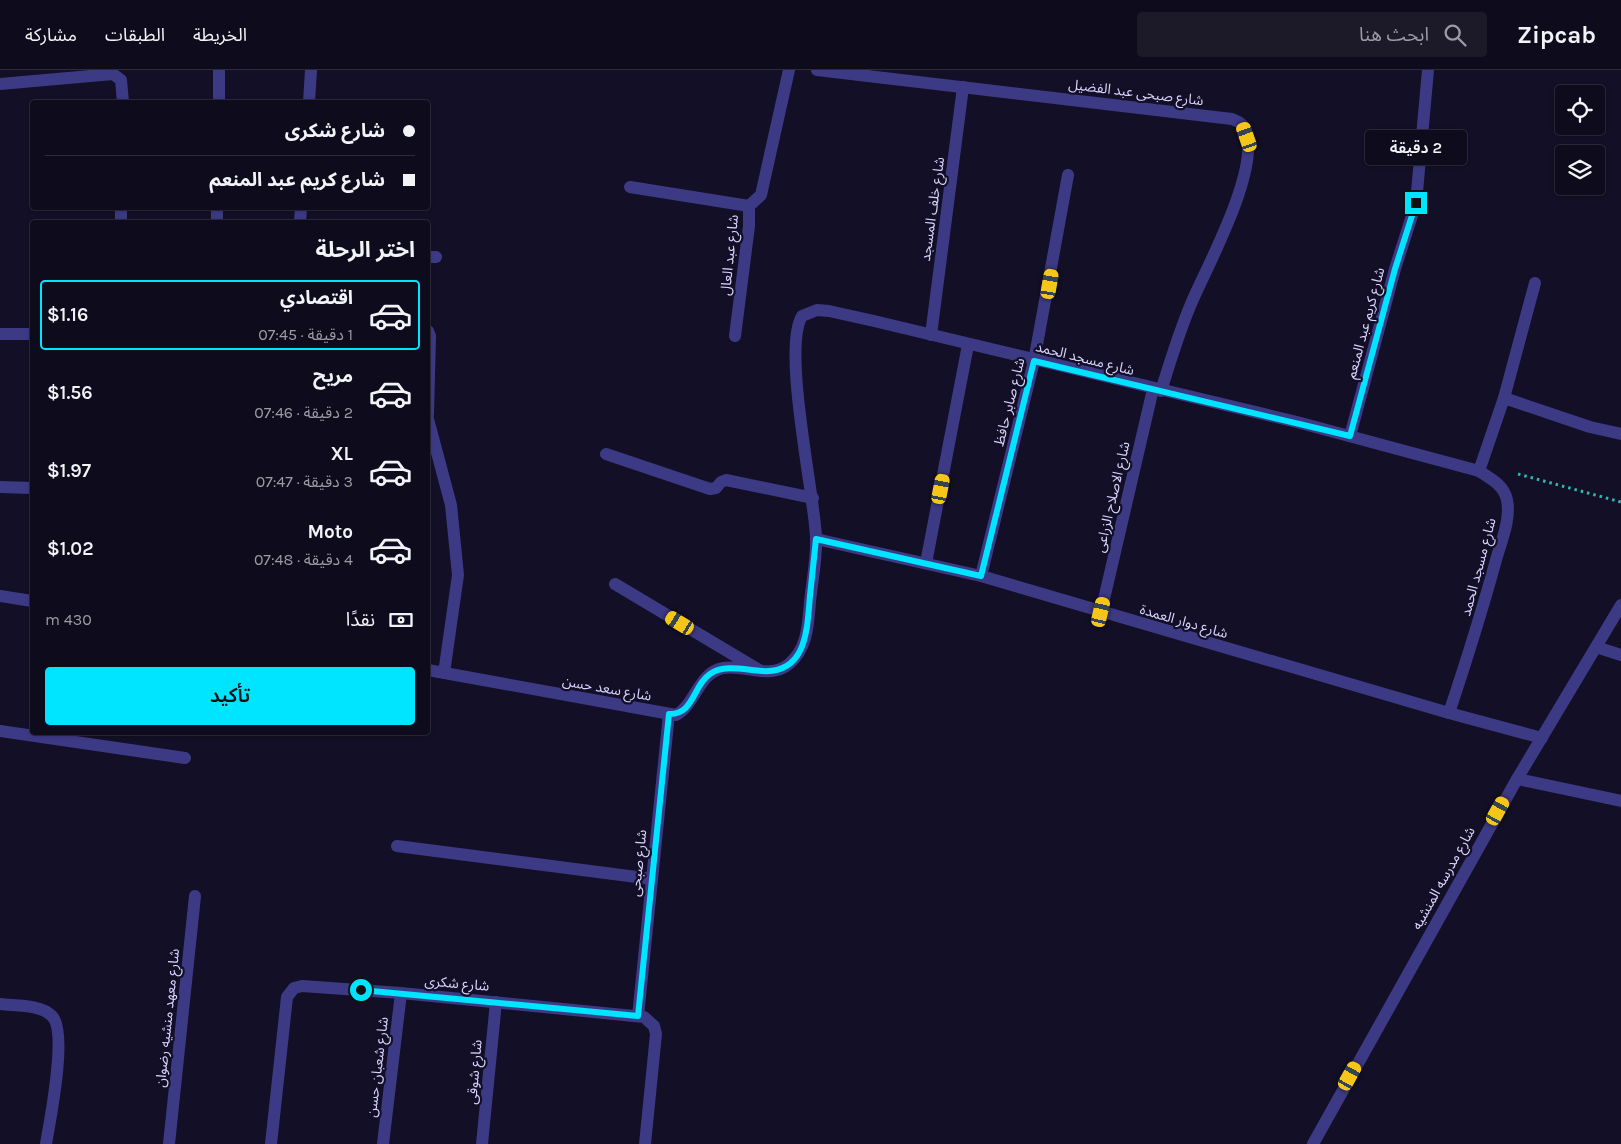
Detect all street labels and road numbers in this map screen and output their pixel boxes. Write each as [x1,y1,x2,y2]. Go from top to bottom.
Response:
street label: شارع صبحى عبد الفضيل [1067,76,1204,111]
street label: شارع خلف المسجد [917,156,950,263]
street label: شارع عبد العال [717,214,744,297]
street label: شارع كريم عبد المنعم [1342,266,1390,381]
street label: شارع مسجد الحمد [1033,338,1136,381]
street label: شارع صابر حافظ [990,356,1031,448]
street label: شارع الاصلاح الزراعى [1091,440,1135,555]
street label: شارع مسجد الحمد [1457,516,1502,619]
street label: شارع دوار العمدة [1137,601,1230,644]
street label: شارع سعد حسن [561,672,653,707]
street label: شارع مدرسه المنشيه [1408,824,1481,934]
street label: شارع صبحى [627,829,652,898]
street label: شارع معهد منشيه رضوان [152,948,185,1088]
street label: شارع شكرى [424,972,490,997]
street label: شارع شعبان حسن [363,1016,394,1118]
street label: شارع شوقى [463,1039,488,1105]

